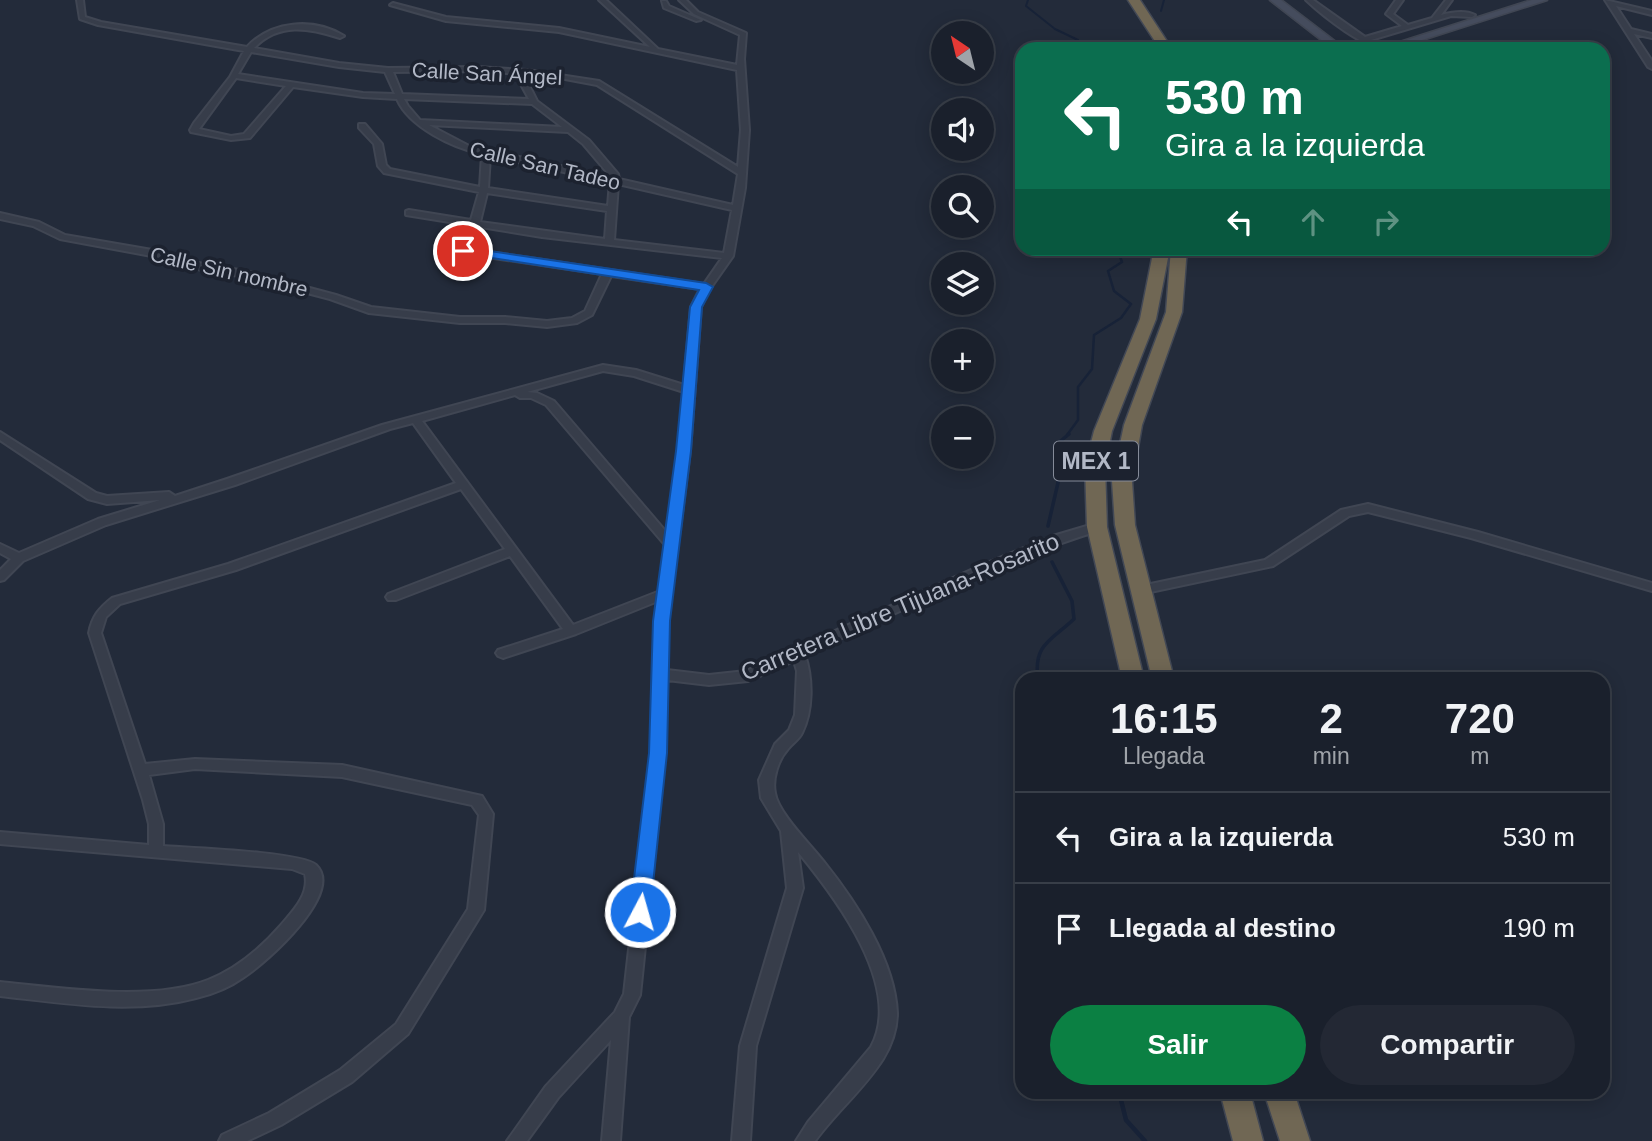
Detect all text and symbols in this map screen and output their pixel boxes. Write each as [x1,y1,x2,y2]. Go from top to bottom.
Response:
north arrow [931,21,994,84]
map controls [931,21,994,469]
street label: Calle San Ángel [411,58,563,89]
icon: left [1050,70,1141,161]
text: 530 m [1165,70,1304,124]
button: sound [931,98,994,161]
text: Gira a la izquierda [1165,127,1425,163]
street label: Calle San Tadeo [468,137,623,194]
button: search [931,175,994,238]
icon: left [1221,203,1259,241]
icon: ahead [1294,203,1332,241]
icon: right [1367,203,1405,241]
pin [433,221,493,281]
icon: arrive [444,232,482,270]
street label: Calle Sin nombre [148,242,310,301]
button: layers [931,252,994,315]
button: + [931,329,994,392]
button: − [931,406,994,469]
road number: MEX 1 [1054,442,1138,481]
street label: Carretera Libre Tijuana-Rosarito [737,527,1063,686]
text: 16:15 [1110,695,1218,742]
text: 2 [1319,695,1343,742]
text: 720 [1445,695,1515,742]
text: Llegada [1123,743,1205,769]
text: min [1313,743,1350,769]
text: m [1470,743,1489,769]
icon: left [1050,819,1088,857]
text: Gira a la izquierda [1109,822,1333,852]
text: 530 m [1503,822,1575,852]
position arrow [603,875,677,949]
icon: arrive [1050,910,1088,948]
text: Llegada al destino [1109,913,1336,943]
text: 190 m [1503,913,1575,943]
button: Salir [1050,1005,1306,1085]
button: Compartir [1320,1005,1575,1085]

